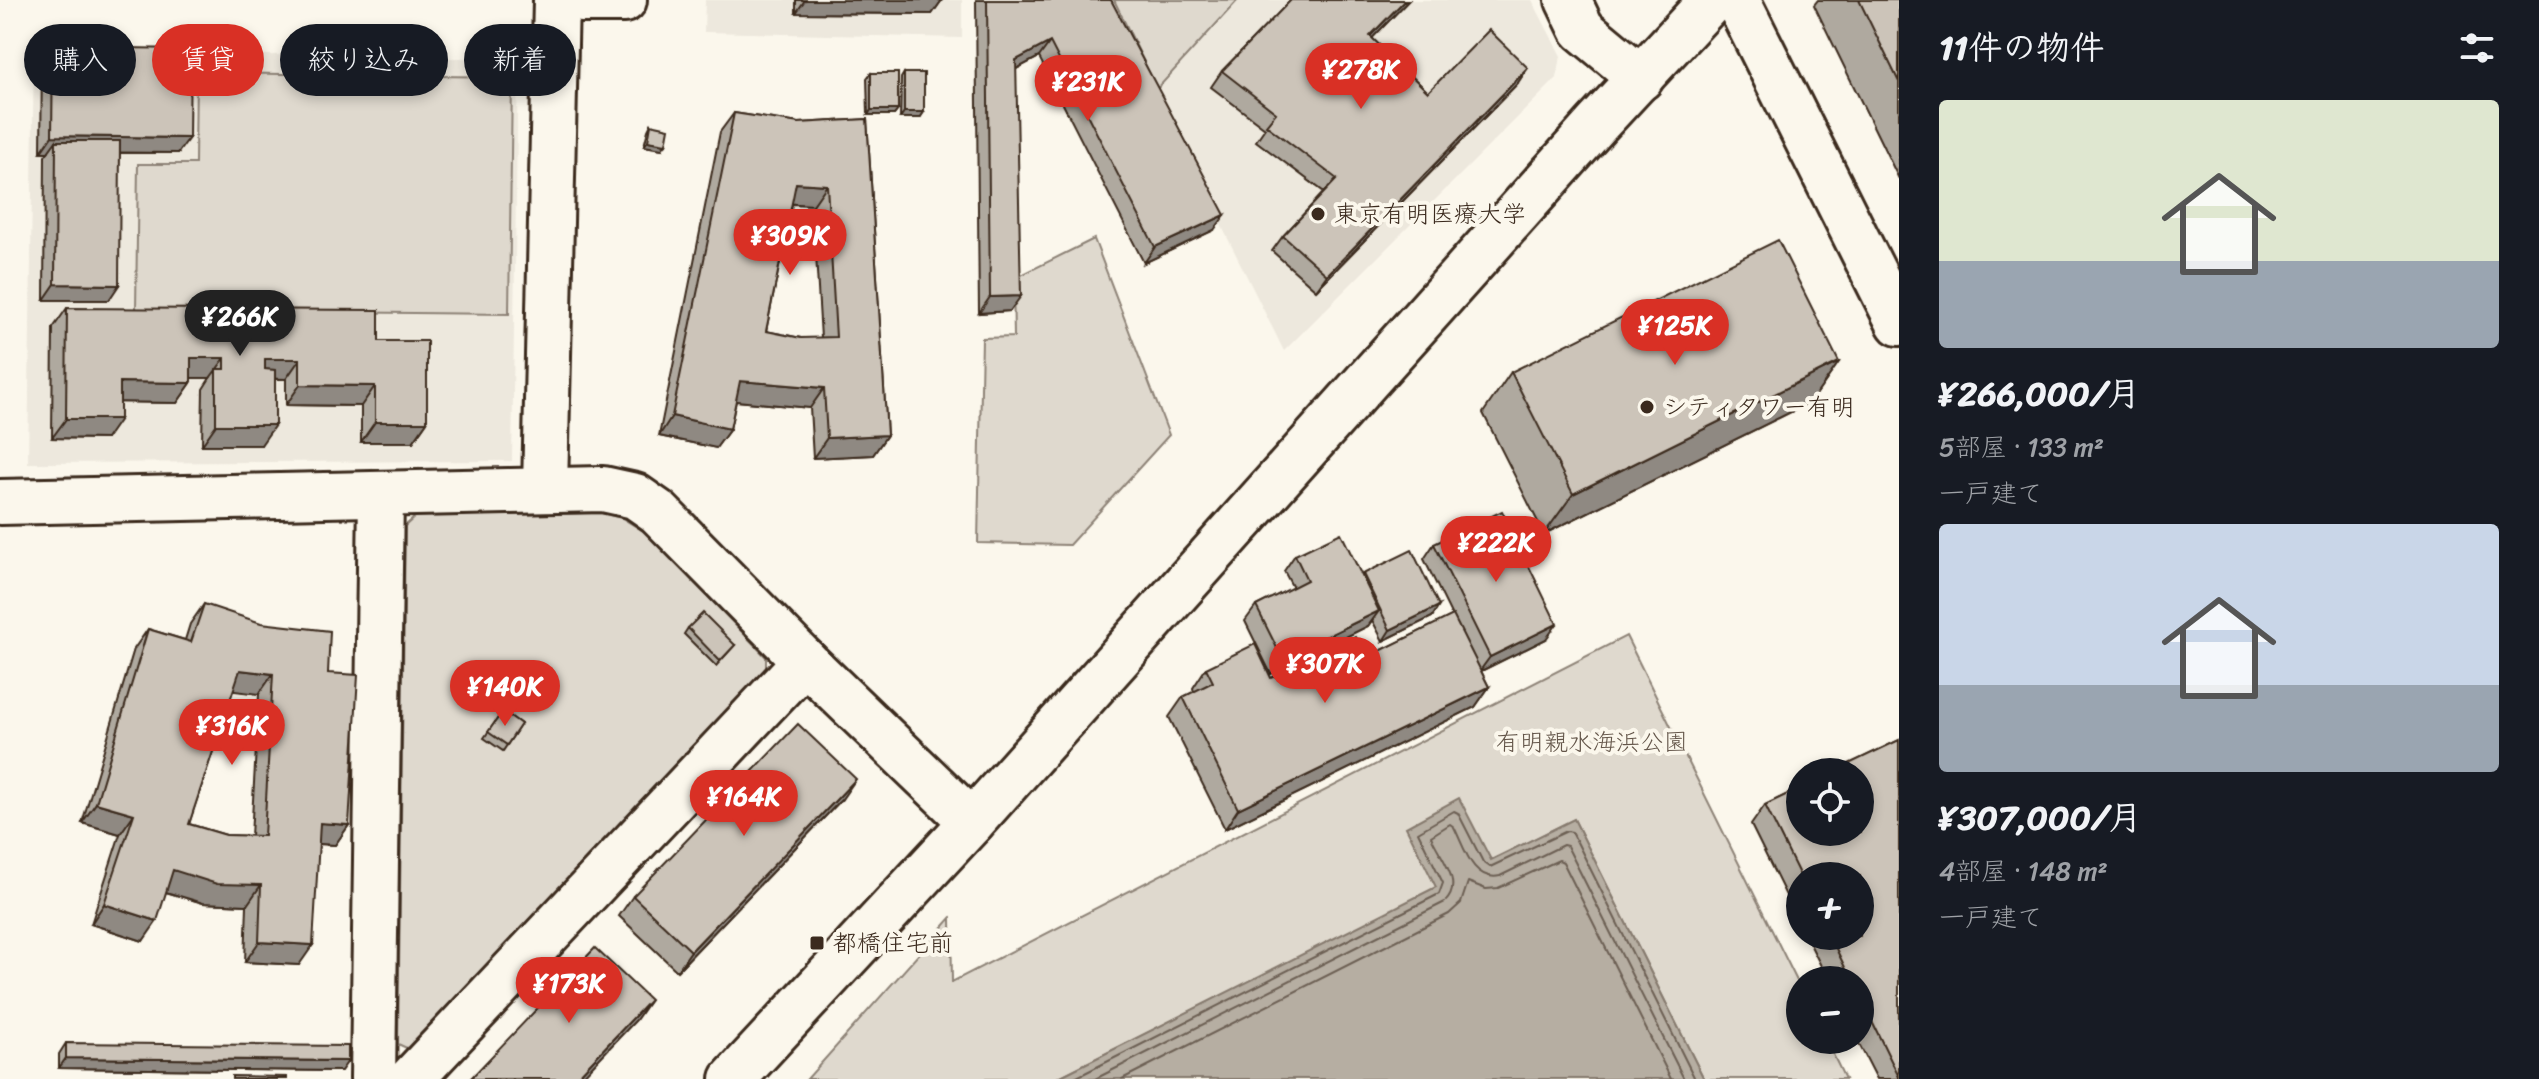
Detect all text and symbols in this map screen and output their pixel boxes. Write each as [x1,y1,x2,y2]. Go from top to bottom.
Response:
text: 11件の物件 [1939,18,2104,78]
chip: 購入 [24,24,136,96]
chip: 賃貸 [152,24,264,96]
chip: 絞り込み [280,24,448,96]
chip: 新着 [464,24,576,96]
icon: filters [2455,26,2499,70]
pin: ¥278K [1305,43,1417,111]
text: ¥278K [1323,46,1399,92]
pin: ¥231K [1032,55,1144,123]
text: ¥231K [1053,58,1123,104]
icon: home [2147,152,2291,296]
place label: 東京有明医療大学 [1334,193,1526,235]
marker: 東京有明医療大学 [1309,205,1327,223]
pin: ¥309K [734,209,846,277]
text: ¥309K [752,212,828,258]
pin: ¥266K [184,290,296,358]
text: ¥266K [203,293,277,339]
pin: ¥125K [1619,299,1731,367]
text: ¥125K [1639,302,1711,348]
text: ¥266,000/月 [1939,364,2141,424]
place label: シティタワー有明 [1663,386,1855,428]
marker: シティタワー有明 [1638,398,1656,416]
text: 5部屋 · 133 m² [1939,424,2104,470]
text: 一戸建て [1939,470,2043,516]
pin: ¥222K [1440,516,1552,584]
text: ¥222K [1458,519,1534,565]
icon: home [2147,576,2291,720]
pin: ¥307K [1269,637,1381,705]
text: ¥307K [1287,640,1363,686]
pin: ¥140K [449,660,561,728]
text: ¥140K [468,663,542,709]
pin: ¥316K [176,699,288,767]
text: ¥316K [197,702,267,748]
park label: 有明親水海浜公園 [1496,721,1688,763]
map controls [1786,758,1874,1054]
button: locate [1786,758,1874,846]
pin: ¥164K [688,770,800,838]
text: ¥164K [708,773,780,819]
text: ¥307,000/月 [1939,788,2142,848]
text: 4部屋 · 148 m² [1939,848,2108,894]
button: + [1786,862,1874,950]
text: 一戸建て [1939,894,2043,940]
place label: 都橋住宅前 [833,922,953,964]
marker: 都橋住宅前 [808,934,826,952]
pin: ¥173K [513,957,625,1025]
text: ¥173K [534,960,604,1006]
button: − [1786,966,1874,1054]

